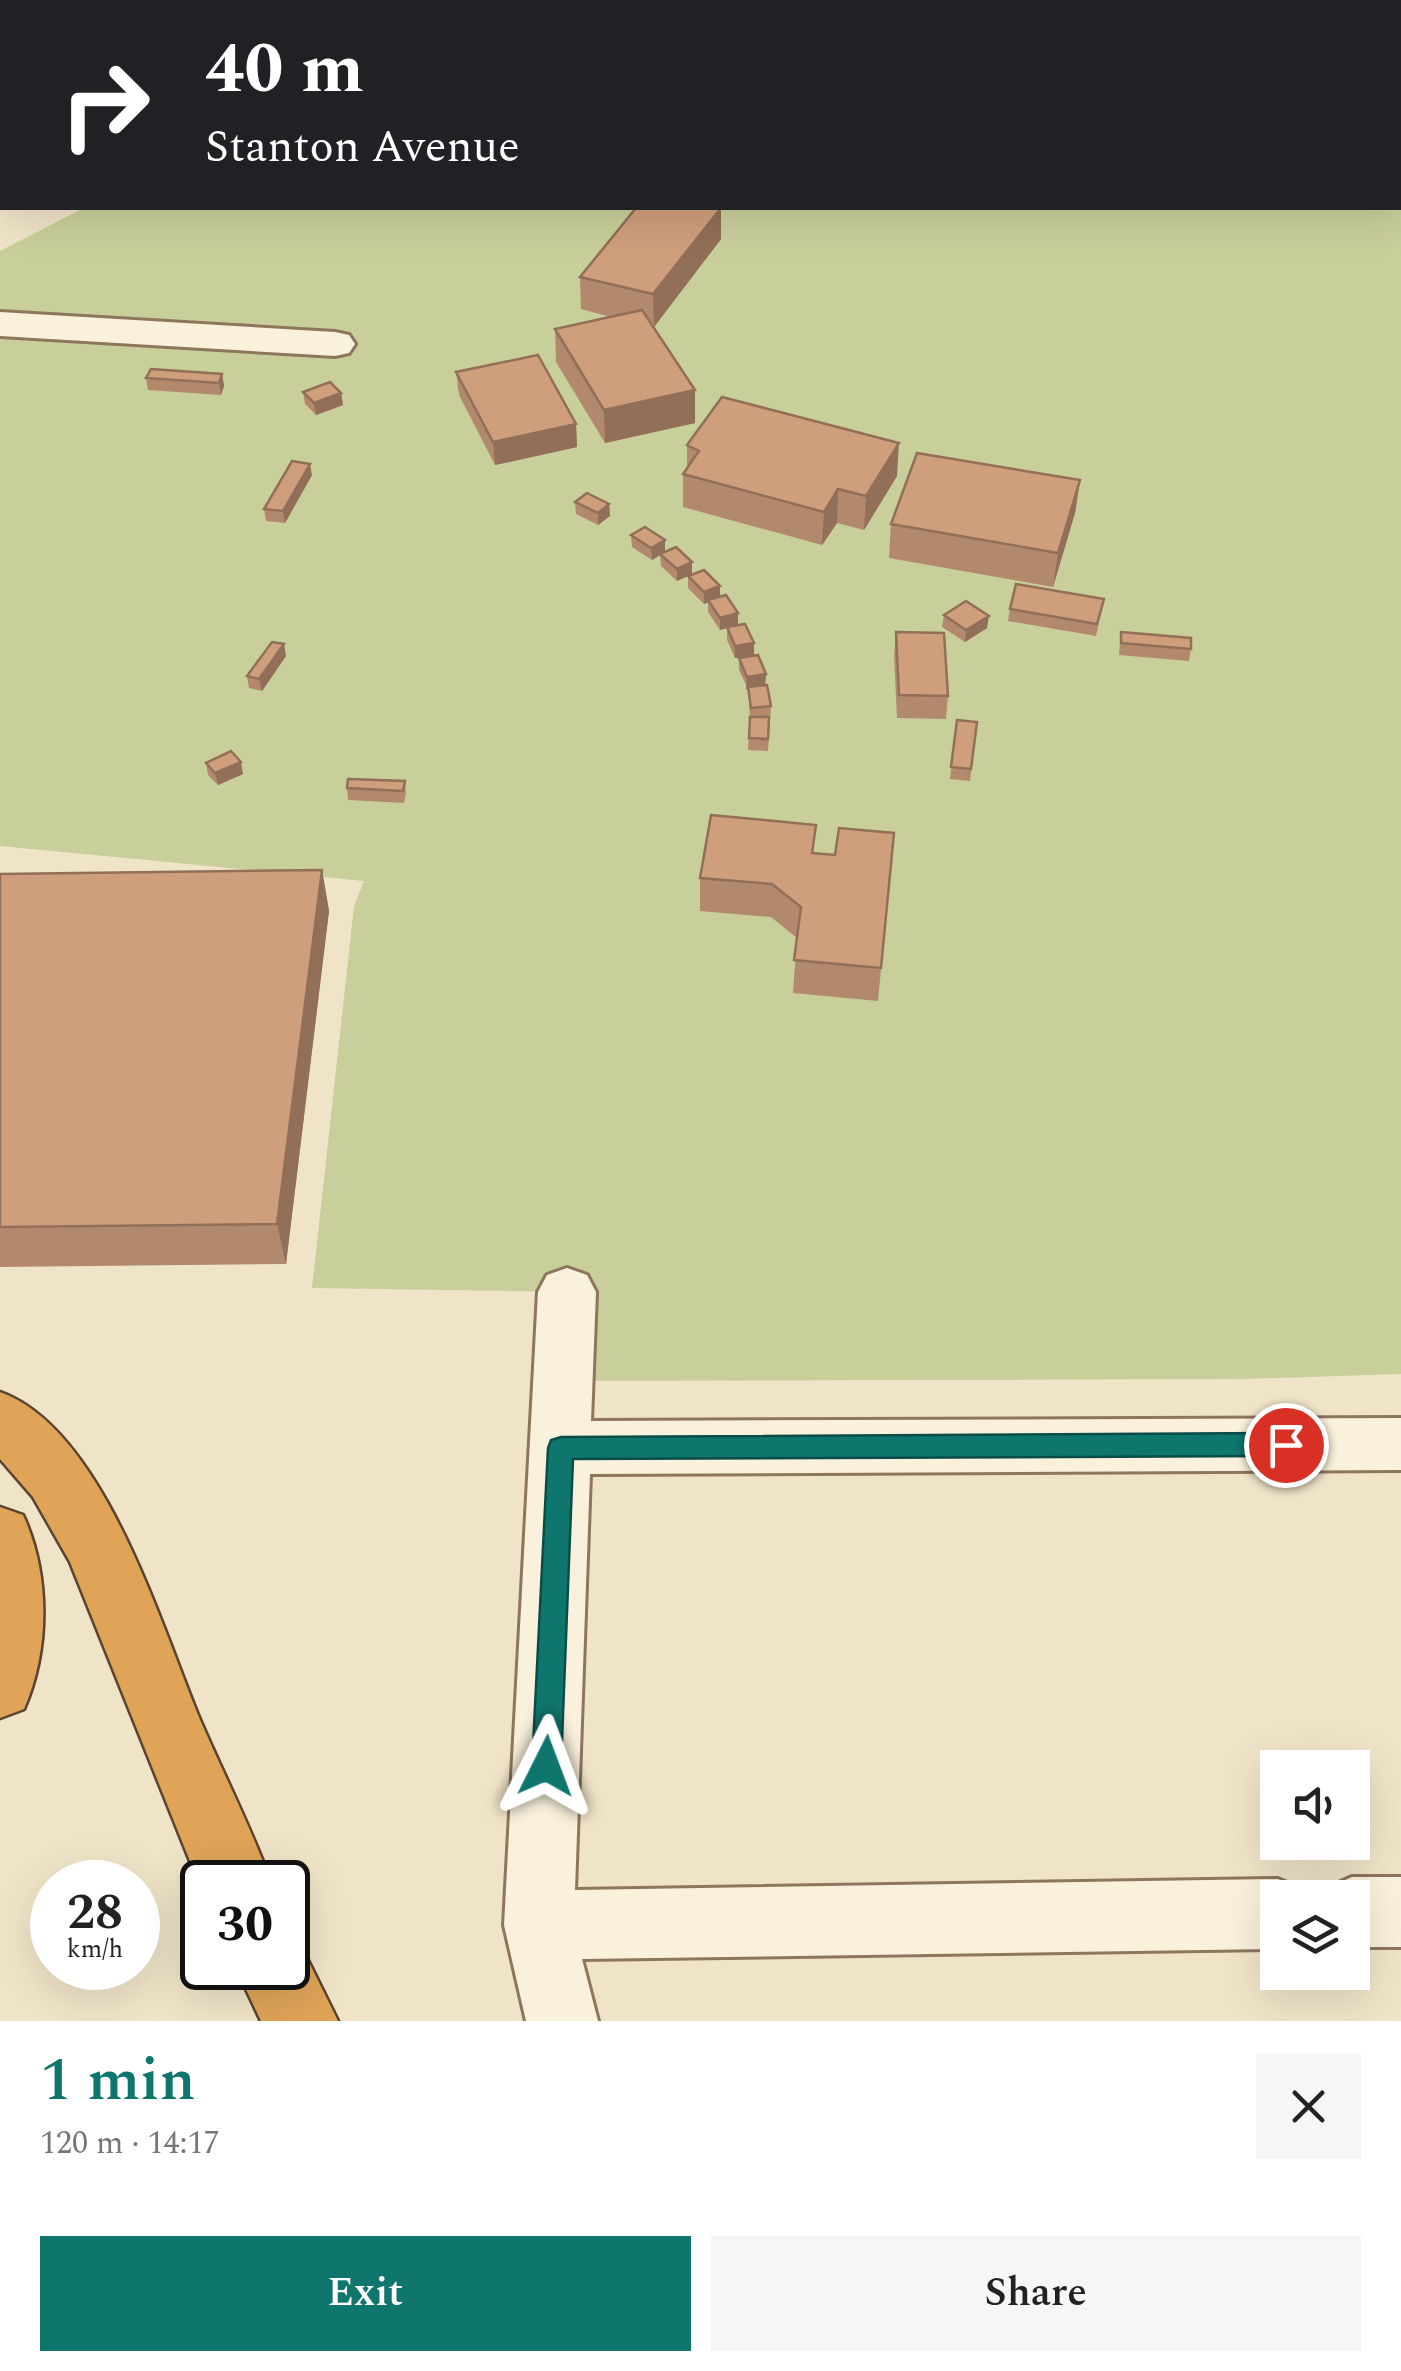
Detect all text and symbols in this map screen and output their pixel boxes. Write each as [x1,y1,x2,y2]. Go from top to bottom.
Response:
text: 40 m [205,17,364,123]
icon: right [40,40,170,170]
text: Stanton Avenue [205,113,520,182]
pin [1244,1403,1329,1488]
icon: arrive [1259,1418,1314,1473]
position arrow [494,1714,598,1818]
map controls [1260,1750,1370,1990]
button: sound [1260,1750,1370,1860]
speed limit sign: 30 [180,1860,310,1990]
text: 28 [67,1875,123,1951]
button: layers [1260,1880,1370,1990]
text: km/h [67,1931,123,1969]
text: 1 min [40,2035,196,2127]
button: close [1256,2054,1361,2159]
text: 120 m · 14:17 [40,2119,220,2168]
button: Exit [40,2236,691,2351]
button: Share [711,2236,1361,2351]

